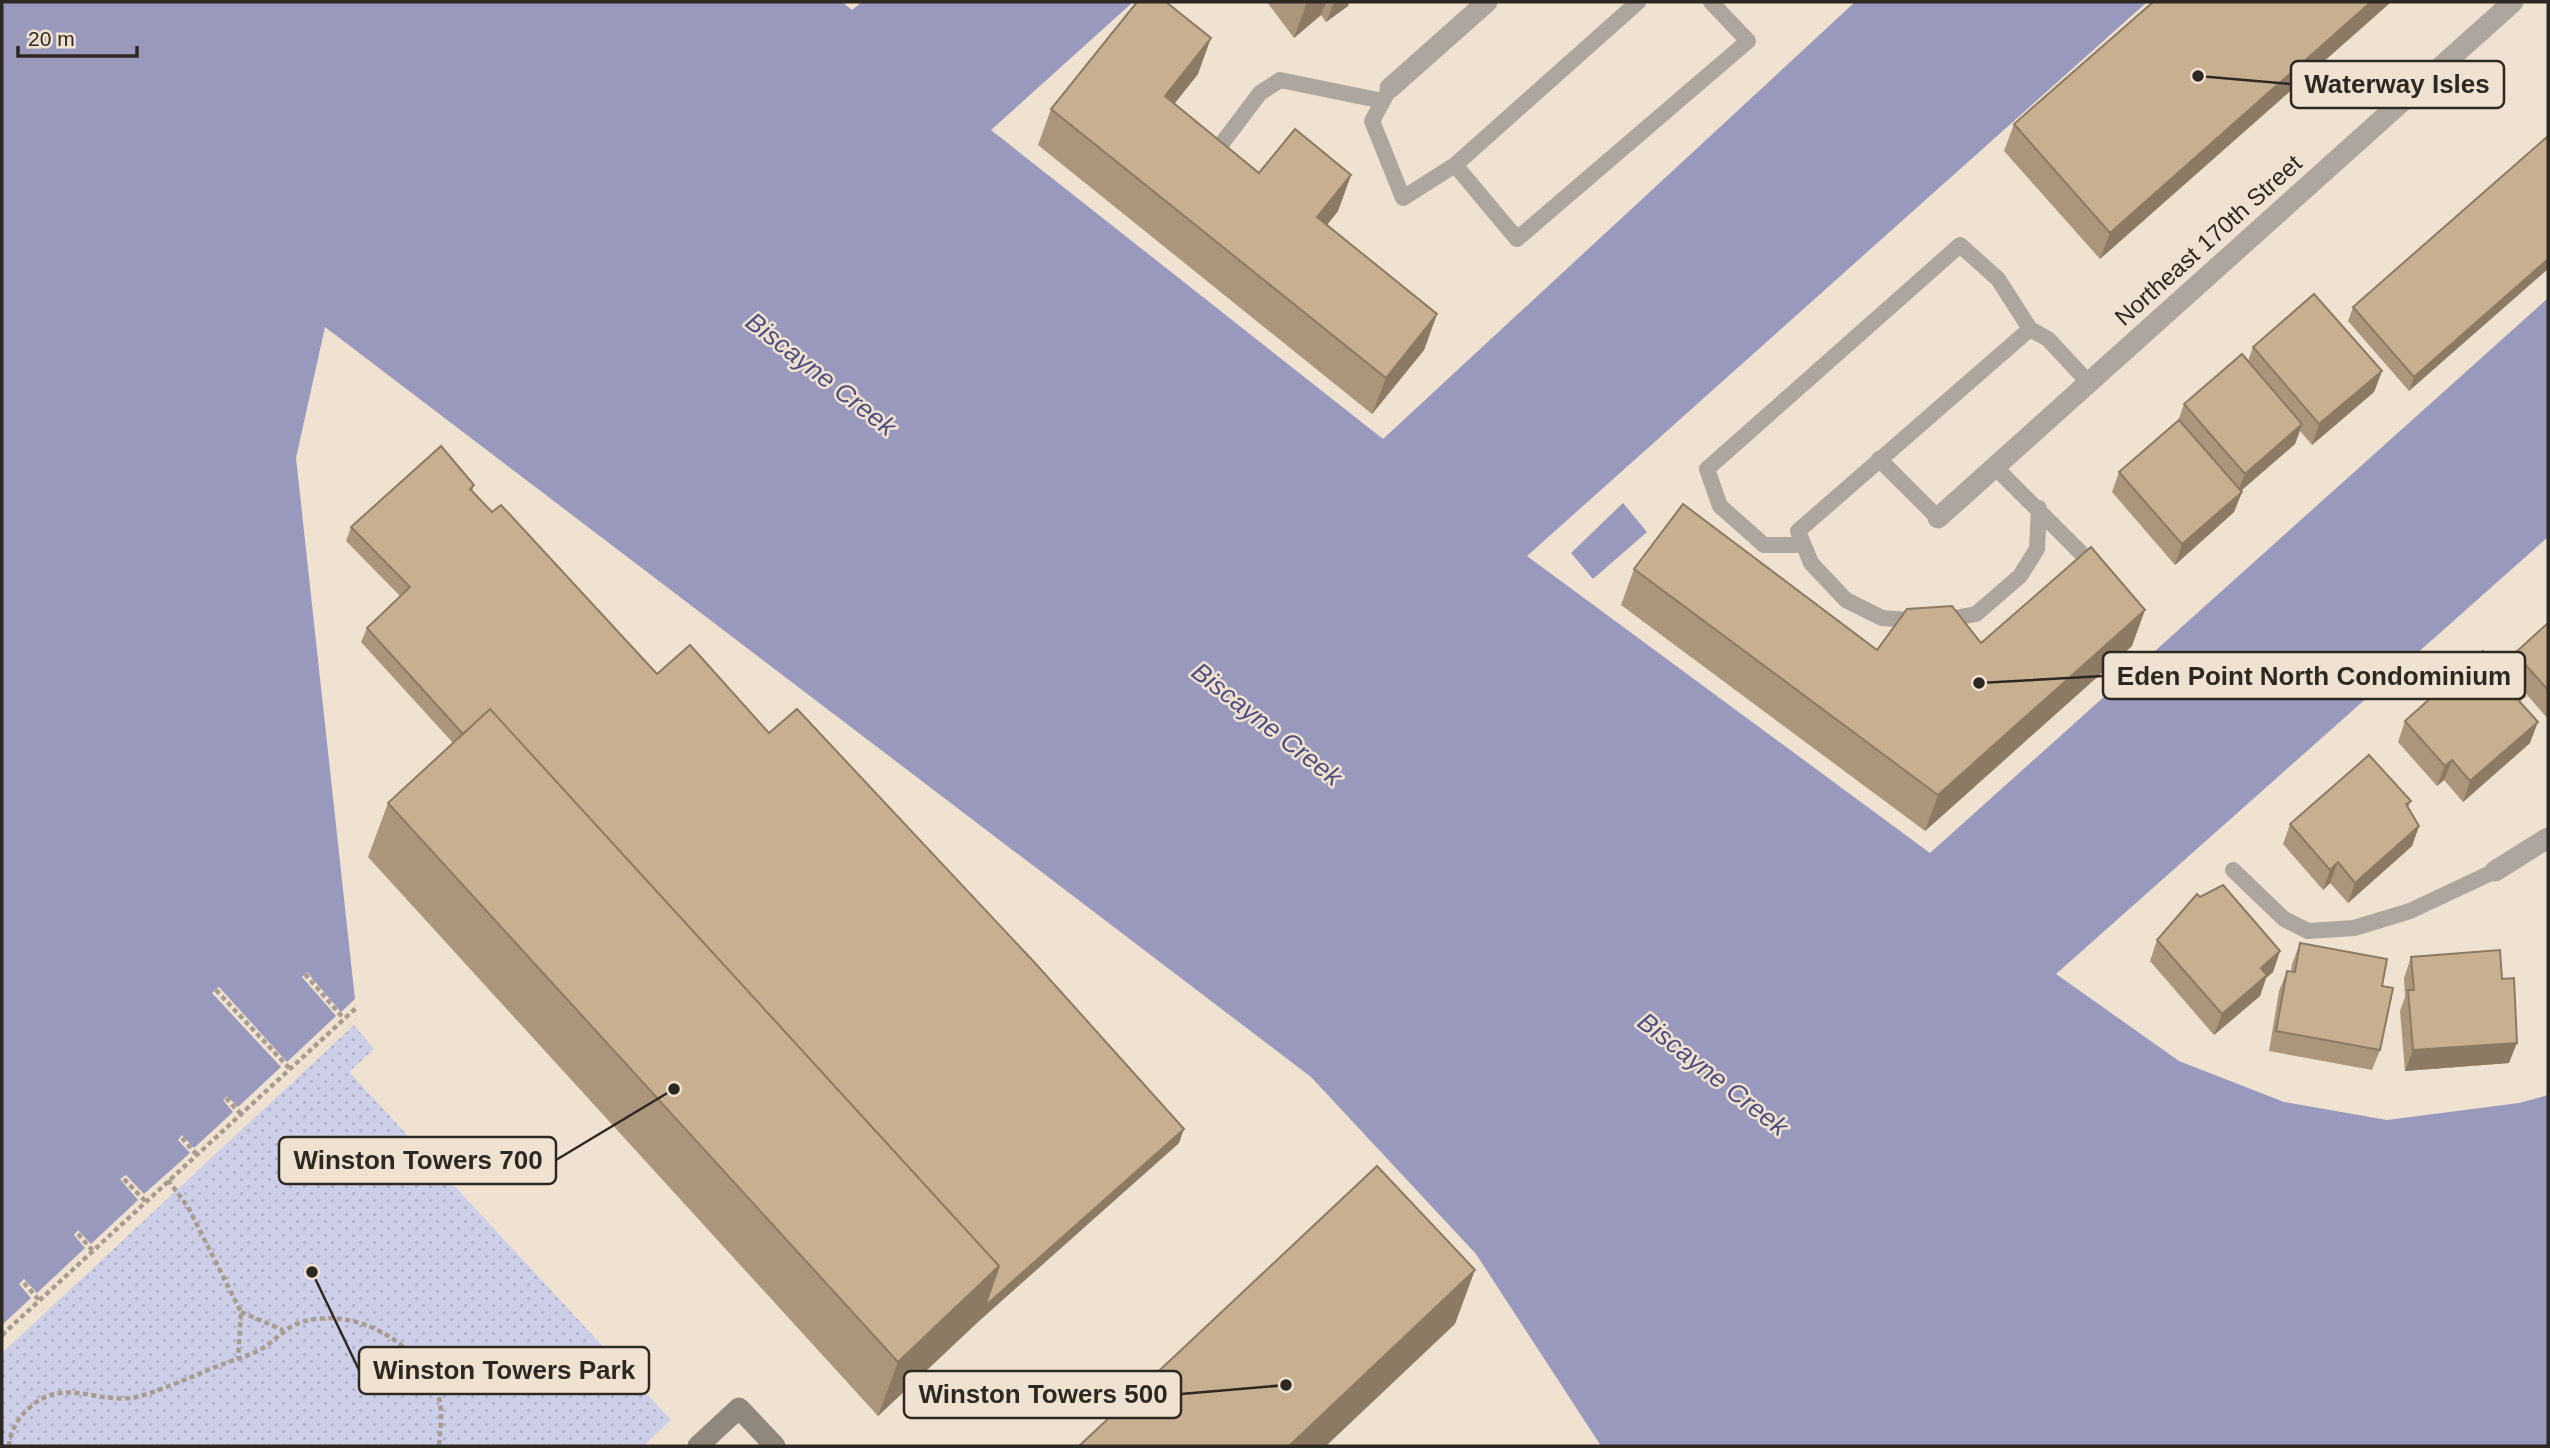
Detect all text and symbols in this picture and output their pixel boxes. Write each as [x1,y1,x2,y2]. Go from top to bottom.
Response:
scale bar [18,14,136,58]
text: 20 m [28,27,75,50]
callout: Waterway Isles [2291,61,2504,108]
text: Waterway Isles [2304,69,2490,99]
street label: Northeast 170th Street [2109,149,2307,331]
water label: Biscayne Creek [740,306,904,443]
callout: Eden Point North Condominium [2103,652,2525,699]
water label: Biscayne Creek [1186,656,1350,793]
text: Eden Point North Condominium [2117,661,2511,691]
water label: Biscayne Creek [1632,1006,1796,1143]
callout: Winston Towers 700 [279,1137,556,1184]
text: Winston Towers 700 [293,1145,543,1175]
callout: Winston Towers Park [359,1347,649,1394]
text: Winston Towers Park [373,1355,636,1385]
callout: Winston Towers 500 [904,1371,1181,1418]
text: Winston Towers 500 [918,1379,1168,1409]

